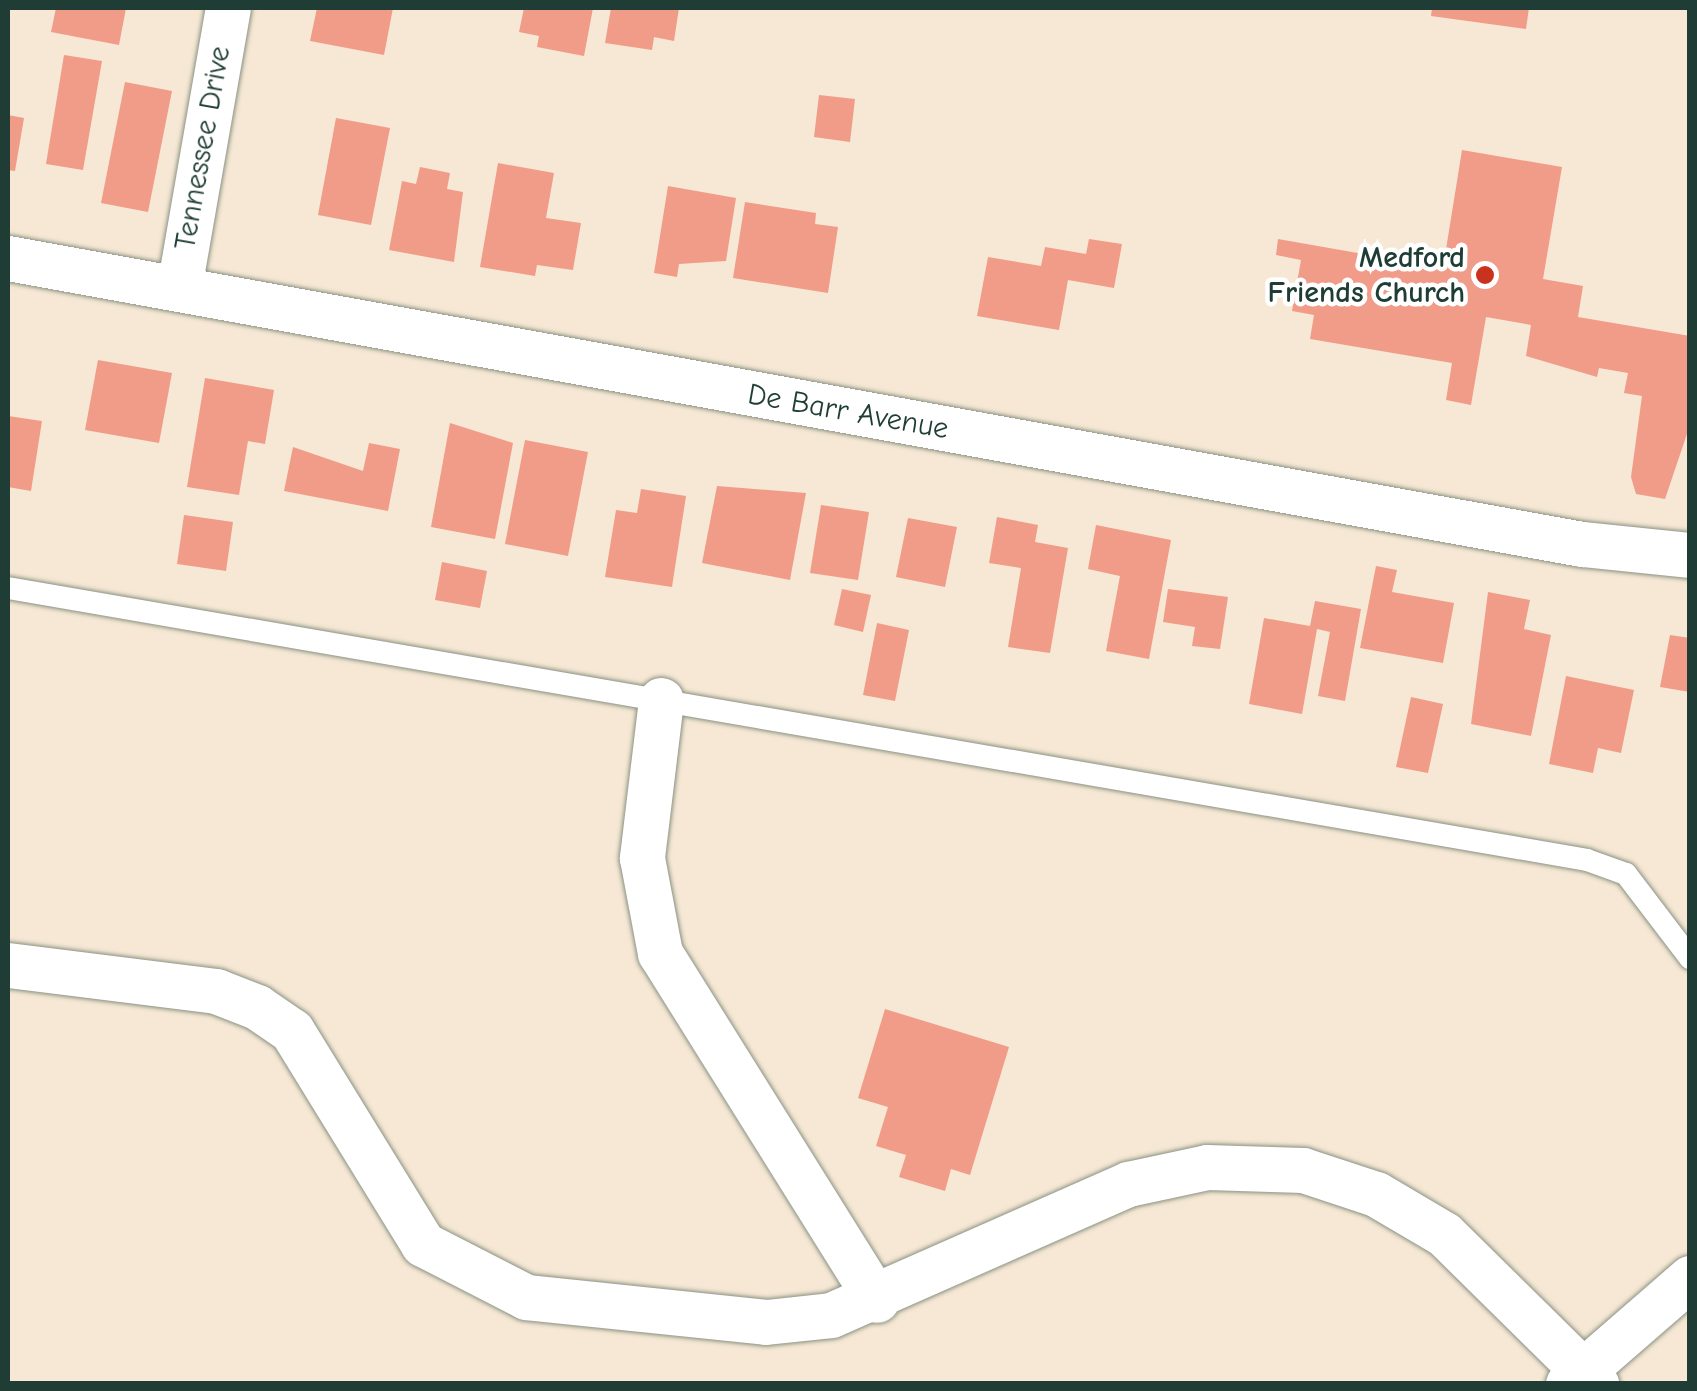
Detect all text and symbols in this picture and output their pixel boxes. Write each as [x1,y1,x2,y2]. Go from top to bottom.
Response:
street label: Tennessee Drive [167,43,239,253]
place label: Medford Friends Church [1268,240,1465,310]
marker: Medford Friends Church [1474,264,1496,286]
street label: De Barr Avenue [745,377,951,447]

